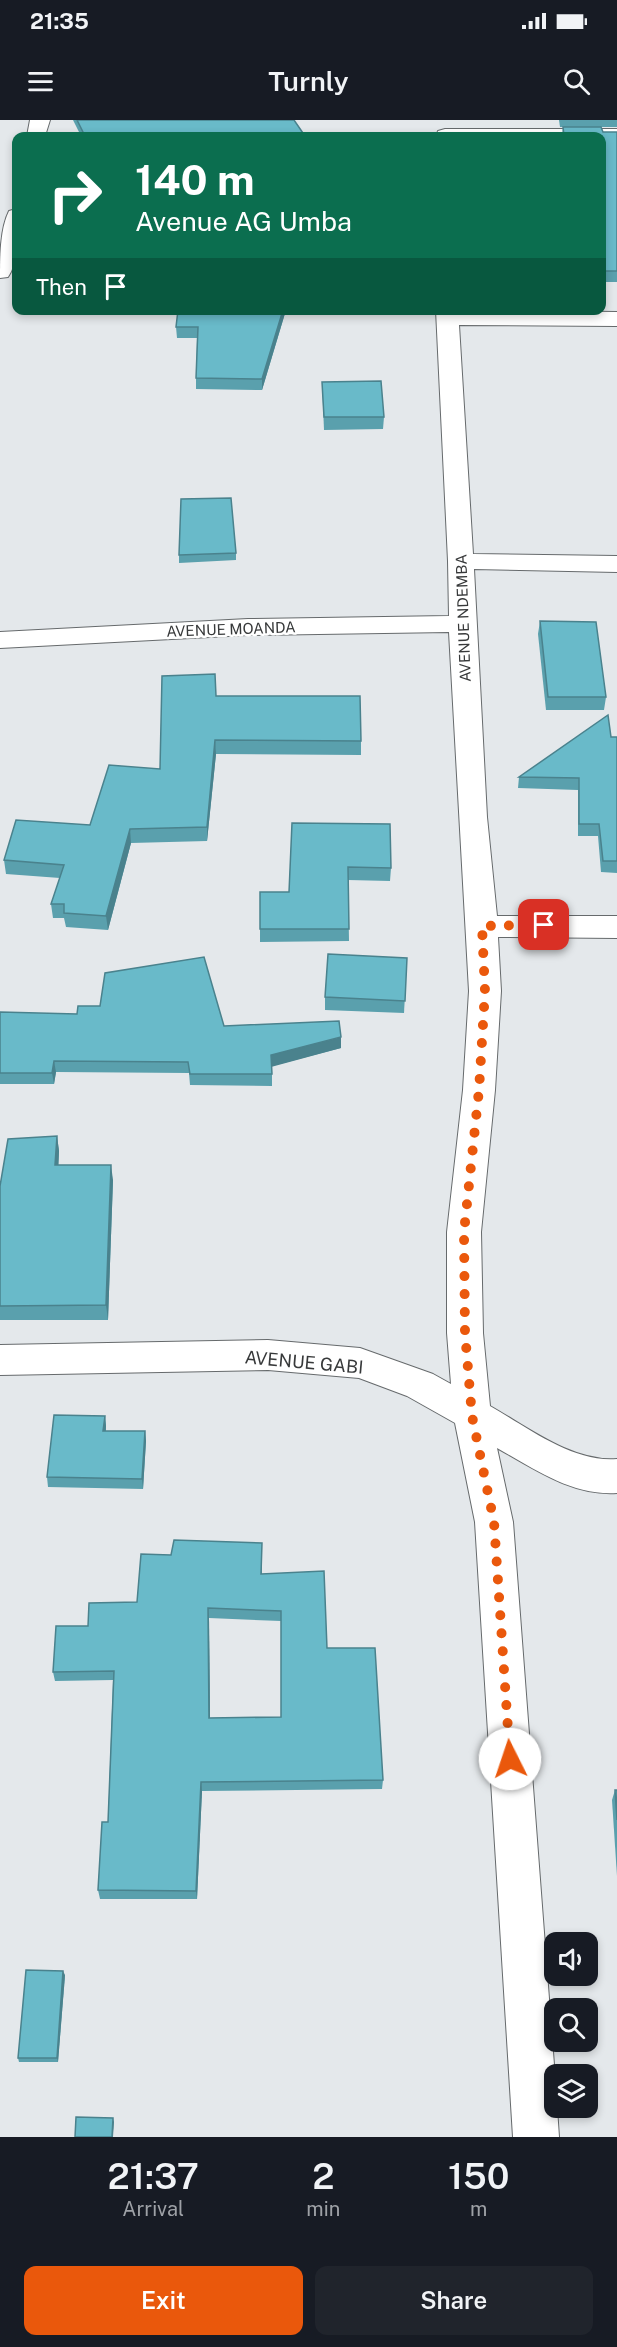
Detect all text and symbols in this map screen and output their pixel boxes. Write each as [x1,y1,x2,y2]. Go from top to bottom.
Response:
text: 21:35 [30,8,89,34]
icon: menu [24,65,57,98]
text: Turnly [268,65,349,97]
icon: search [560,65,593,98]
text: 140 m [135,155,255,204]
icon: right [36,156,114,234]
text: Avenue AG Umba [135,205,352,237]
icon: arrive [99,270,132,303]
text: Then [36,274,87,300]
street label: AVENUE NDEMBA [452,553,474,682]
street label: AVENUE MOANDA [166,618,296,640]
pin [518,899,569,950]
icon: arrive [527,908,560,941]
street label: AVENUE GABI [244,1346,364,1378]
position arrow [478,1727,542,1791]
map controls [544,1932,598,2118]
button: sound [544,1932,598,1986]
button: search [544,1998,598,2052]
button: layers [544,2064,598,2118]
text: 21:37 [108,2155,199,2197]
text: 2 [312,2155,334,2197]
text: 150 [448,2155,509,2197]
text: Arrival [122,2197,184,2221]
text: min [306,2197,340,2221]
text: m [470,2197,487,2221]
button: Exit [24,2266,303,2335]
button: Share [315,2266,593,2335]

